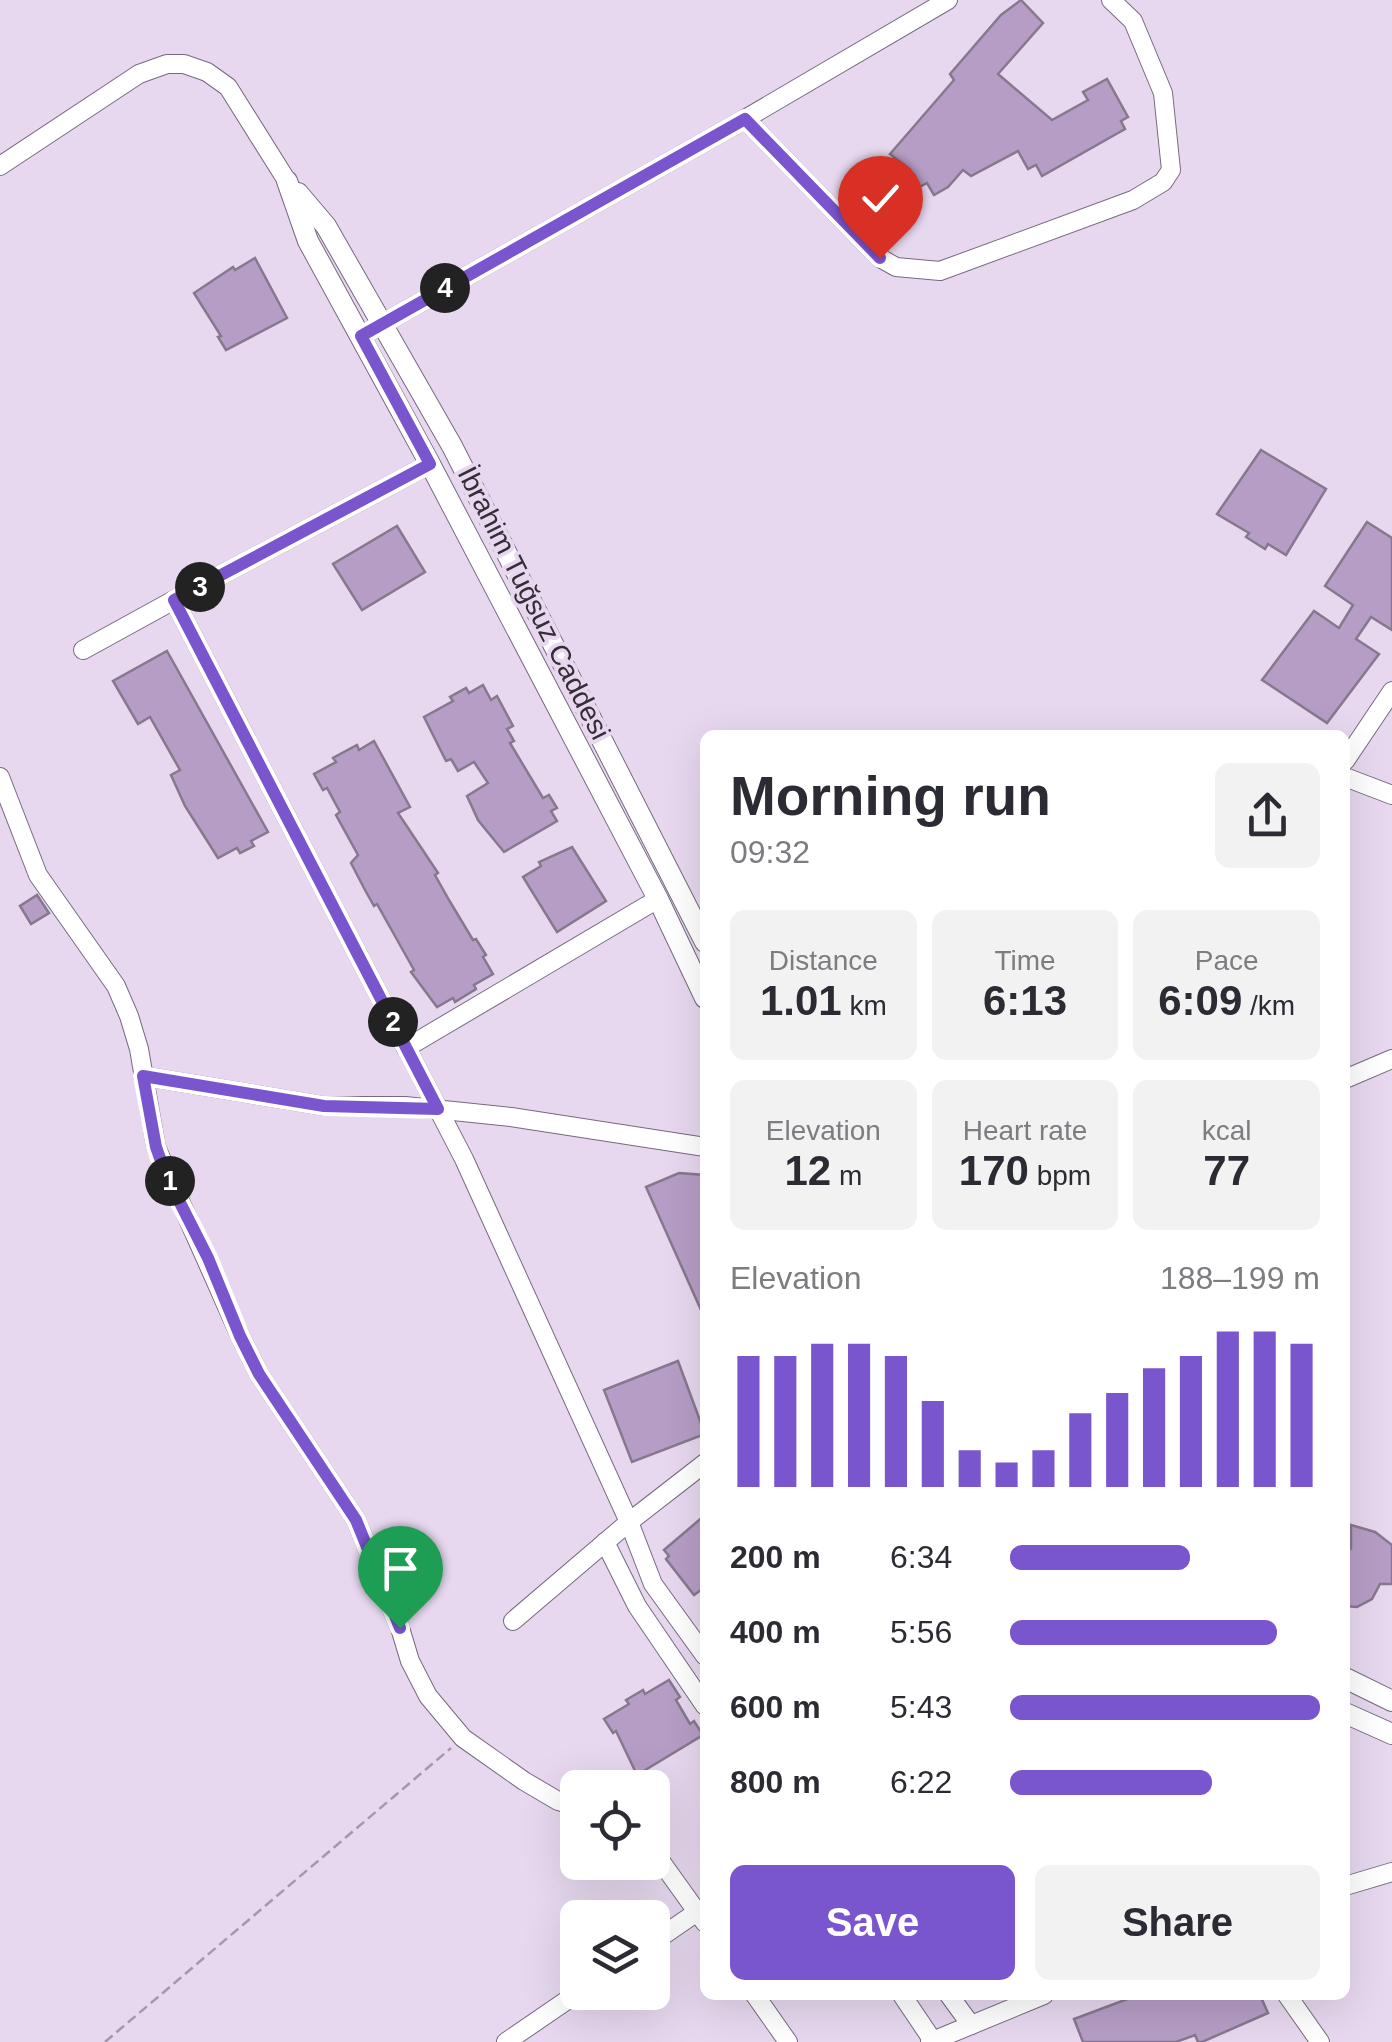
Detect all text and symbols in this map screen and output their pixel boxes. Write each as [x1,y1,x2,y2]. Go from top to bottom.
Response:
pin [838,156,923,259]
icon: check [853,171,908,226]
pin: 4 [420,263,470,313]
text: 4 [437,272,453,303]
street label: İbrahim Tuğsuz Caddesi [452,461,616,745]
pin: 3 [175,562,225,612]
text: 3 [192,571,208,602]
button: share [1215,763,1320,868]
text: Morning run [730,765,1051,827]
text: 09:32 [730,834,810,870]
text: Distance [769,945,878,976]
text: Time [994,945,1056,976]
text: Pace [1195,945,1259,976]
text: 1.01 [760,977,842,1024]
text: 6:13 [983,977,1067,1024]
text: 6:09 [1158,977,1242,1024]
text: km [842,990,887,1021]
text: /km [1242,990,1295,1021]
pin: 2 [368,997,418,1047]
text: 2 [385,1006,401,1037]
text: Elevation [766,1115,881,1146]
text: Heart rate [963,1115,1087,1146]
text: kcal [1202,1115,1252,1146]
text: 12 [784,1147,831,1194]
text: 170 [959,1147,1029,1194]
text: 77 [1203,1147,1250,1194]
pin: 1 [145,1156,195,1206]
text: m [831,1160,862,1191]
text: bpm [1029,1160,1091,1191]
text: 1 [162,1165,178,1196]
text: Elevation [730,1260,862,1296]
text: 188–199 m [1160,1260,1320,1296]
pin [358,1526,443,1629]
text: 200 m [730,1539,821,1575]
text: 6:34 [890,1539,952,1575]
icon: arrive [373,1541,428,1596]
text: 400 m [730,1614,821,1650]
text: 5:56 [890,1614,952,1650]
text: 600 m [730,1689,821,1725]
text: 5:43 [890,1689,952,1725]
text: 800 m [730,1764,821,1800]
text: 6:22 [890,1764,952,1800]
map controls [560,1770,670,2010]
button: locate [560,1770,670,1880]
button: Save [730,1865,1015,1980]
button: Share [1035,1865,1320,1980]
button: layers [560,1900,670,2010]

